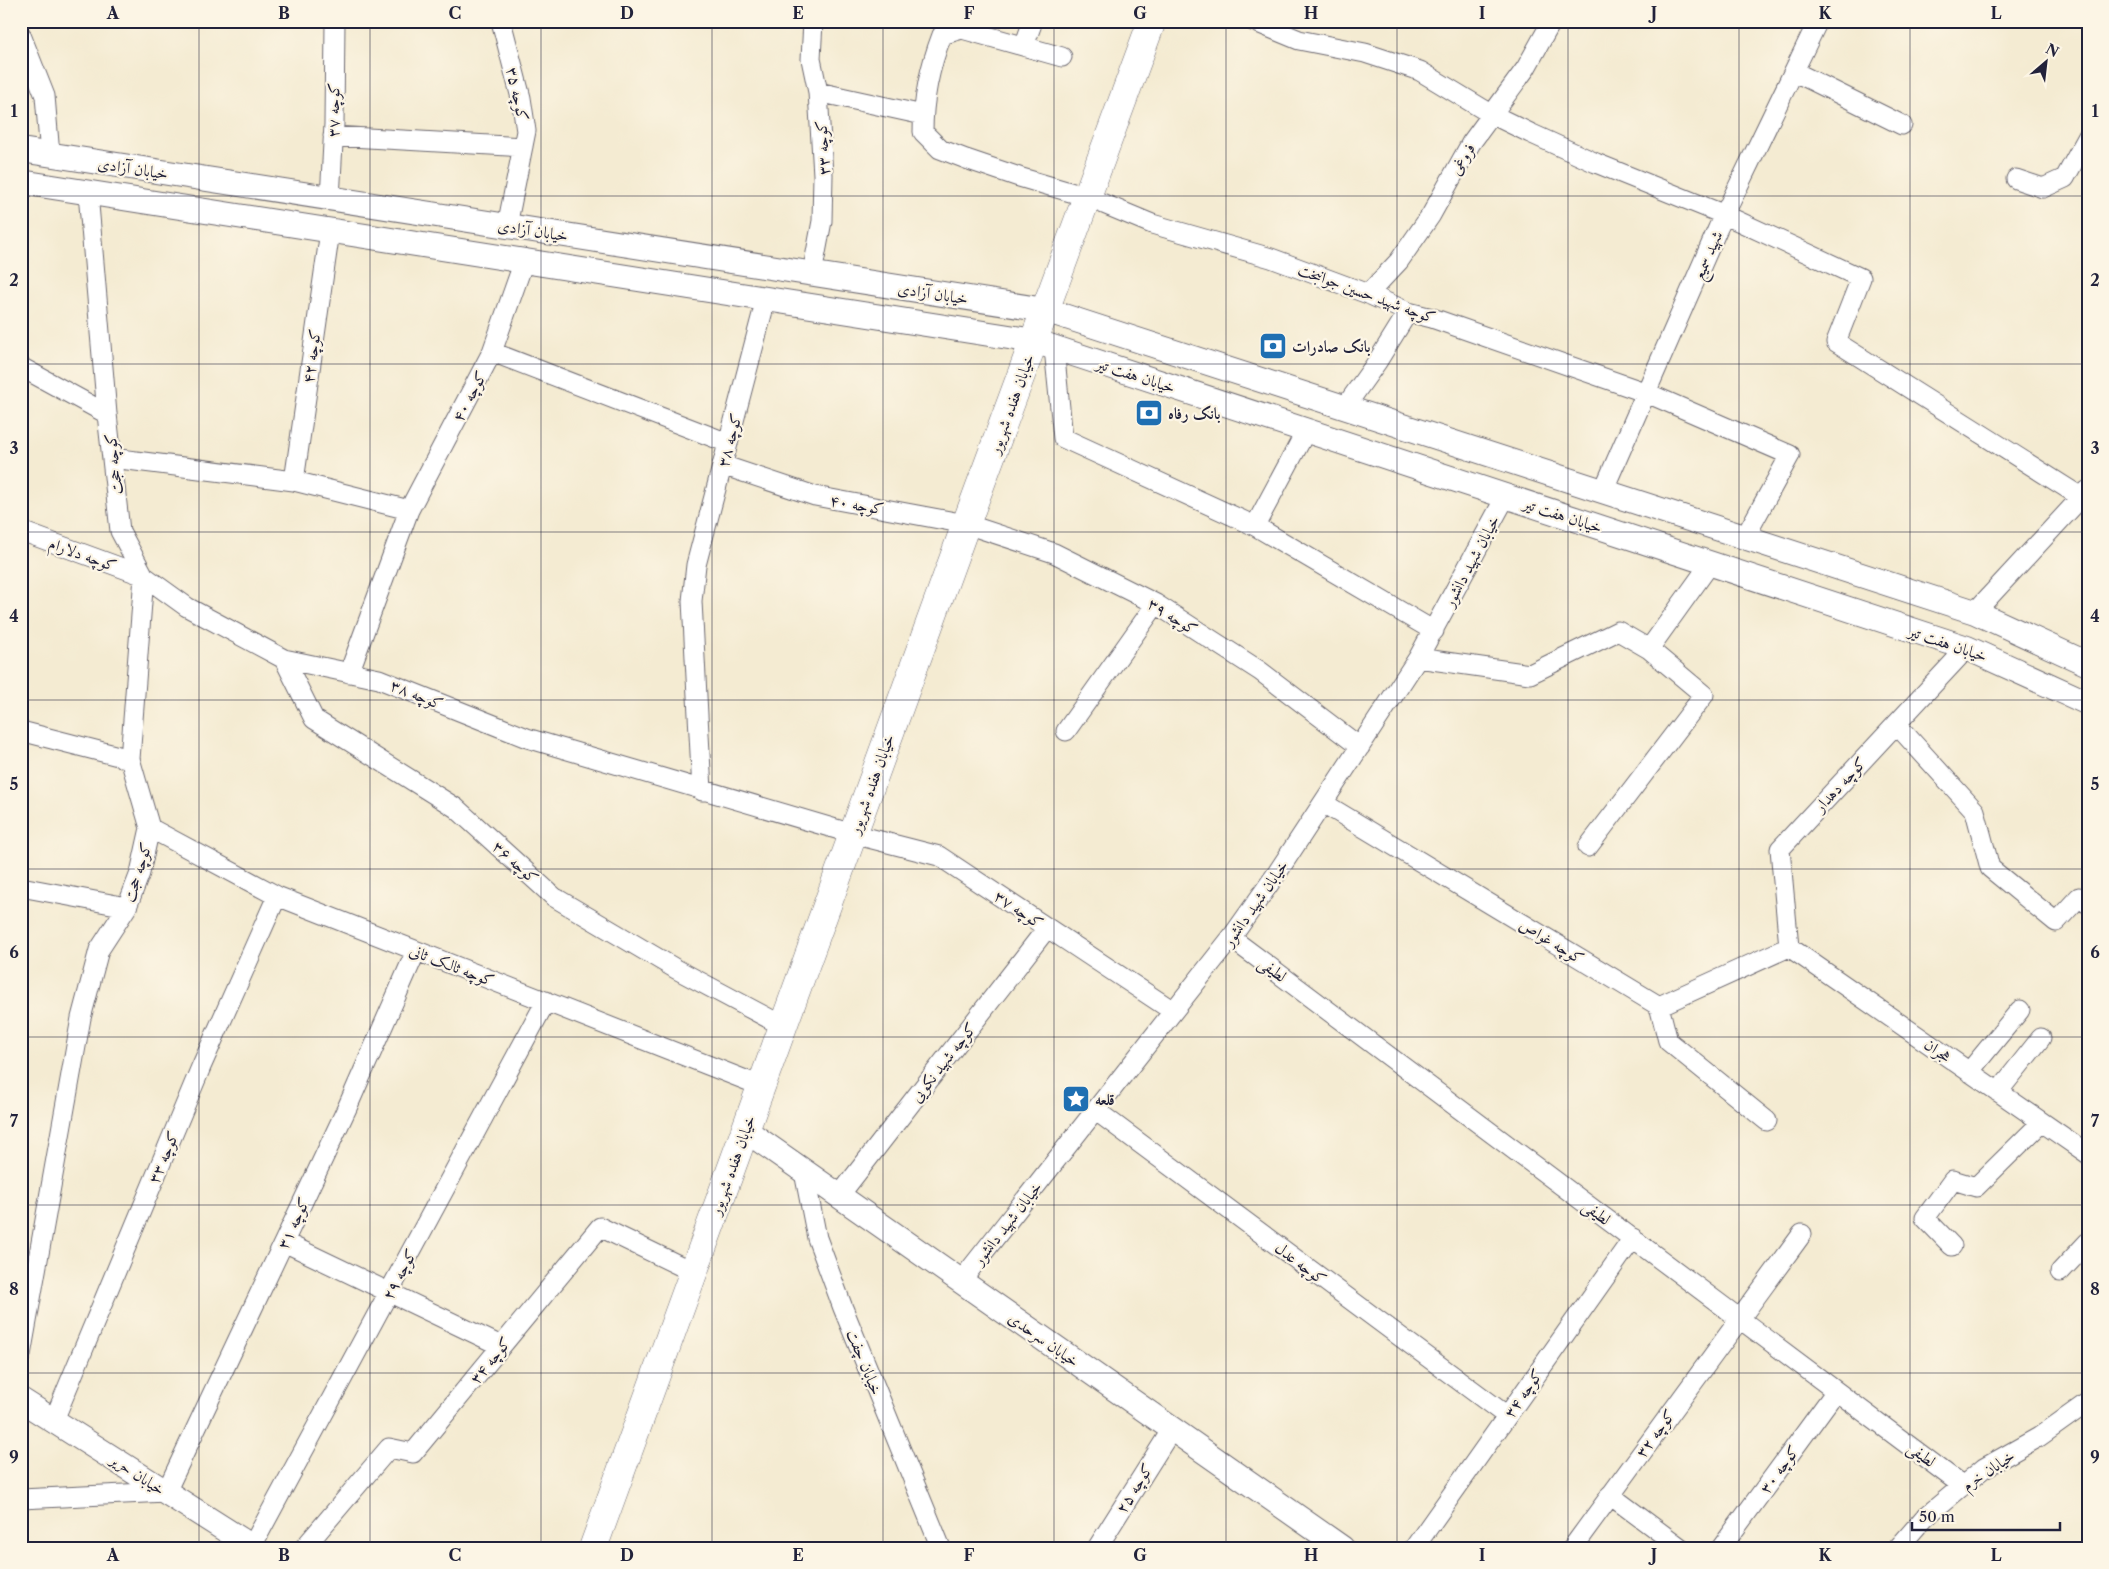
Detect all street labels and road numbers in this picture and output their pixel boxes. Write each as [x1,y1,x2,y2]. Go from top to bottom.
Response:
street label: کوچه ۳۵ [501,65,533,123]
street label: کوچه ۳۷ [323,82,345,138]
street label: کوچه ۳۳ [811,120,835,176]
street label: فروغی [1445,139,1480,179]
street label: خیابان آزادی [96,153,170,183]
street label: خیابان آزادی [496,215,570,245]
street label: شهید سمیع [1687,227,1732,285]
street label: کوچه شهید حسین جوانبخت [1295,259,1439,329]
street label: خیابان آزادی [896,278,970,308]
street label: کوچه ۴۲ [297,327,327,385]
street label: خیابان هفده شهریور [983,352,1039,459]
street label: خیابان هفت تیر [1092,352,1178,397]
street label: کوچه ۴۰ [447,367,492,426]
street label: کوچه ۳۸ [712,411,748,470]
street label: کوچه حجت [100,432,128,496]
street label: کوچه ۴۰ [828,489,886,521]
street label: خیابان هفت تیر [1519,492,1605,537]
street label: خیابان شهید دانشور [1438,512,1504,612]
street label: کوچه دلارام [45,533,120,580]
street label: کوچه ۳۹ [1143,593,1202,641]
street label: خیابان هفت تیر [1904,620,1990,666]
street label: کوچه ۳۸ [387,674,446,715]
street label: خیابان هفده شهریور [843,732,899,839]
street label: کوچه دهدار [1808,752,1872,818]
street label: کوچه ۳۶ [488,836,543,889]
street label: کوچه حجت [118,840,157,905]
street label: خیابان شهید دانشور [1217,856,1293,952]
street label: کوچه ۳۷ [990,885,1047,934]
street label: کوچه غواص [1515,914,1588,970]
street label: کوچه ثالک ثانی [406,940,497,992]
street label: لطیفی [1254,952,1291,988]
street label: کوچه شهید نکویی [906,1018,982,1107]
street label: هجران [1920,1034,1955,1067]
street label: خیابان هفده شهریور [704,1113,760,1220]
street label: کوچه ۳۳ [143,1128,185,1187]
street label: خیابان شهید دانشور [967,1177,1047,1271]
street label: کوچه ۳۱ [272,1194,315,1253]
street label: لطیفی [1578,1195,1615,1231]
street label: کوچه عدل [1270,1237,1331,1290]
street label: کوچه ۲۹ [377,1245,422,1304]
street label: خیابان سرحدی [1004,1307,1083,1372]
street label: خیابان چفت [842,1326,887,1398]
street label: کوچه ۳۴ [465,1332,517,1389]
street label: کوچه ۳۴ [1499,1365,1549,1422]
street label: کوچه ۳۲ [1631,1405,1681,1462]
street label: لطیفی [1903,1437,1940,1473]
street label: کوچه ۳۰ [1755,1441,1805,1498]
street label: خیابان خرم [1958,1445,2021,1499]
street label: خیابان حریر [105,1448,169,1500]
street label: کوچه ۲۵ [1111,1459,1159,1518]

